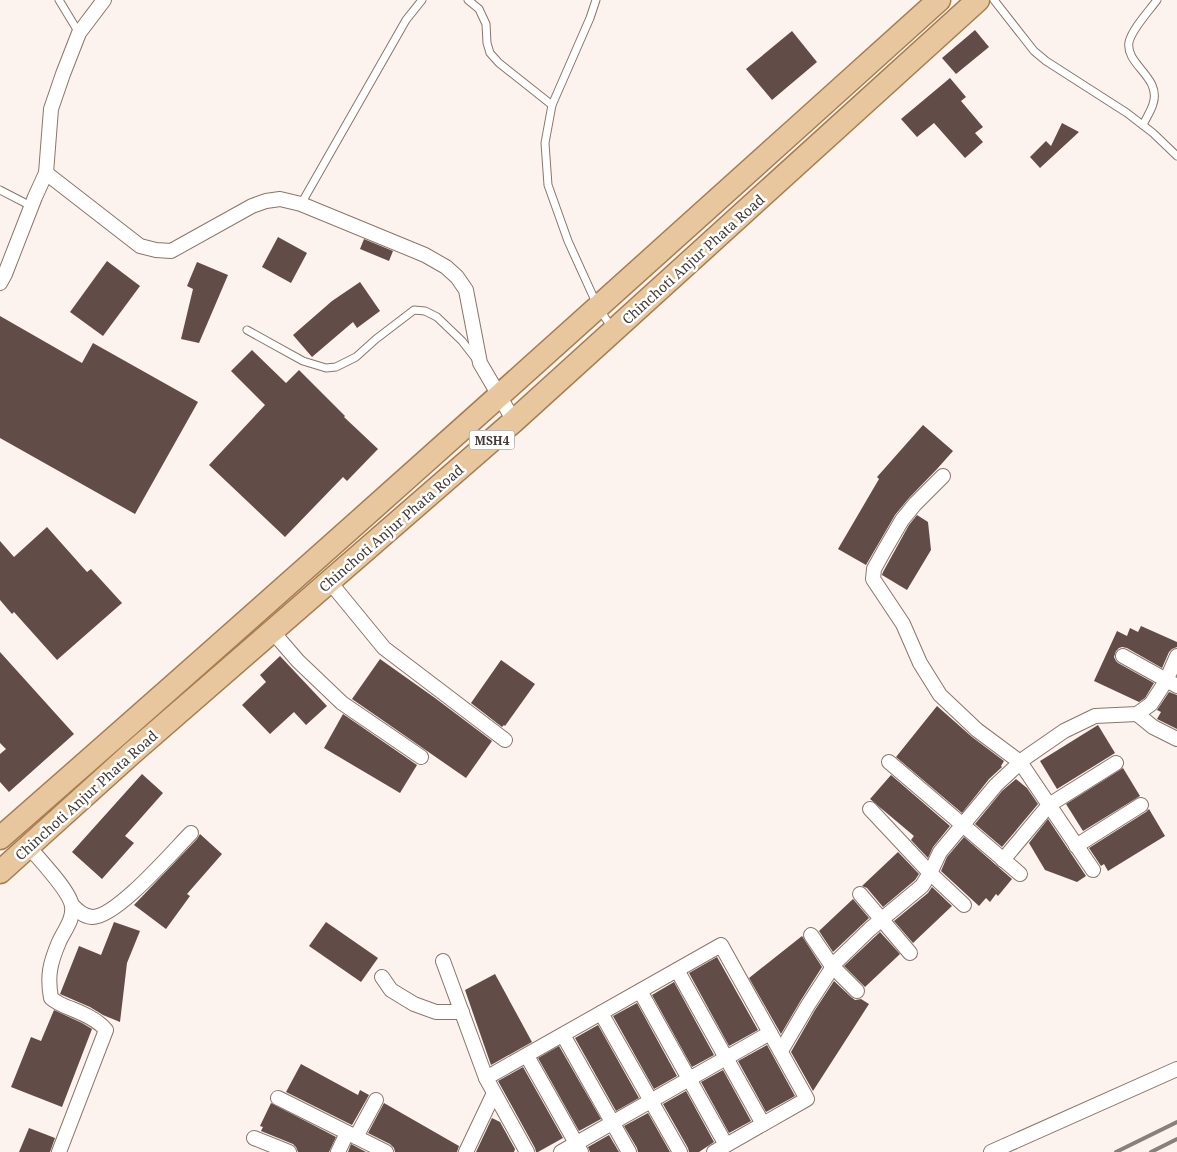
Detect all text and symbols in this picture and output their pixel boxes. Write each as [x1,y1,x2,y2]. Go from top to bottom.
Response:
street label: Chinchoti Anjur Phata Road [618,190,769,328]
road number: MSH4 [470,430,514,450]
street label: Chinchoti Anjur Phata Road [315,460,468,596]
street label: Chinchoti Anjur Phata Road [11,726,162,864]

